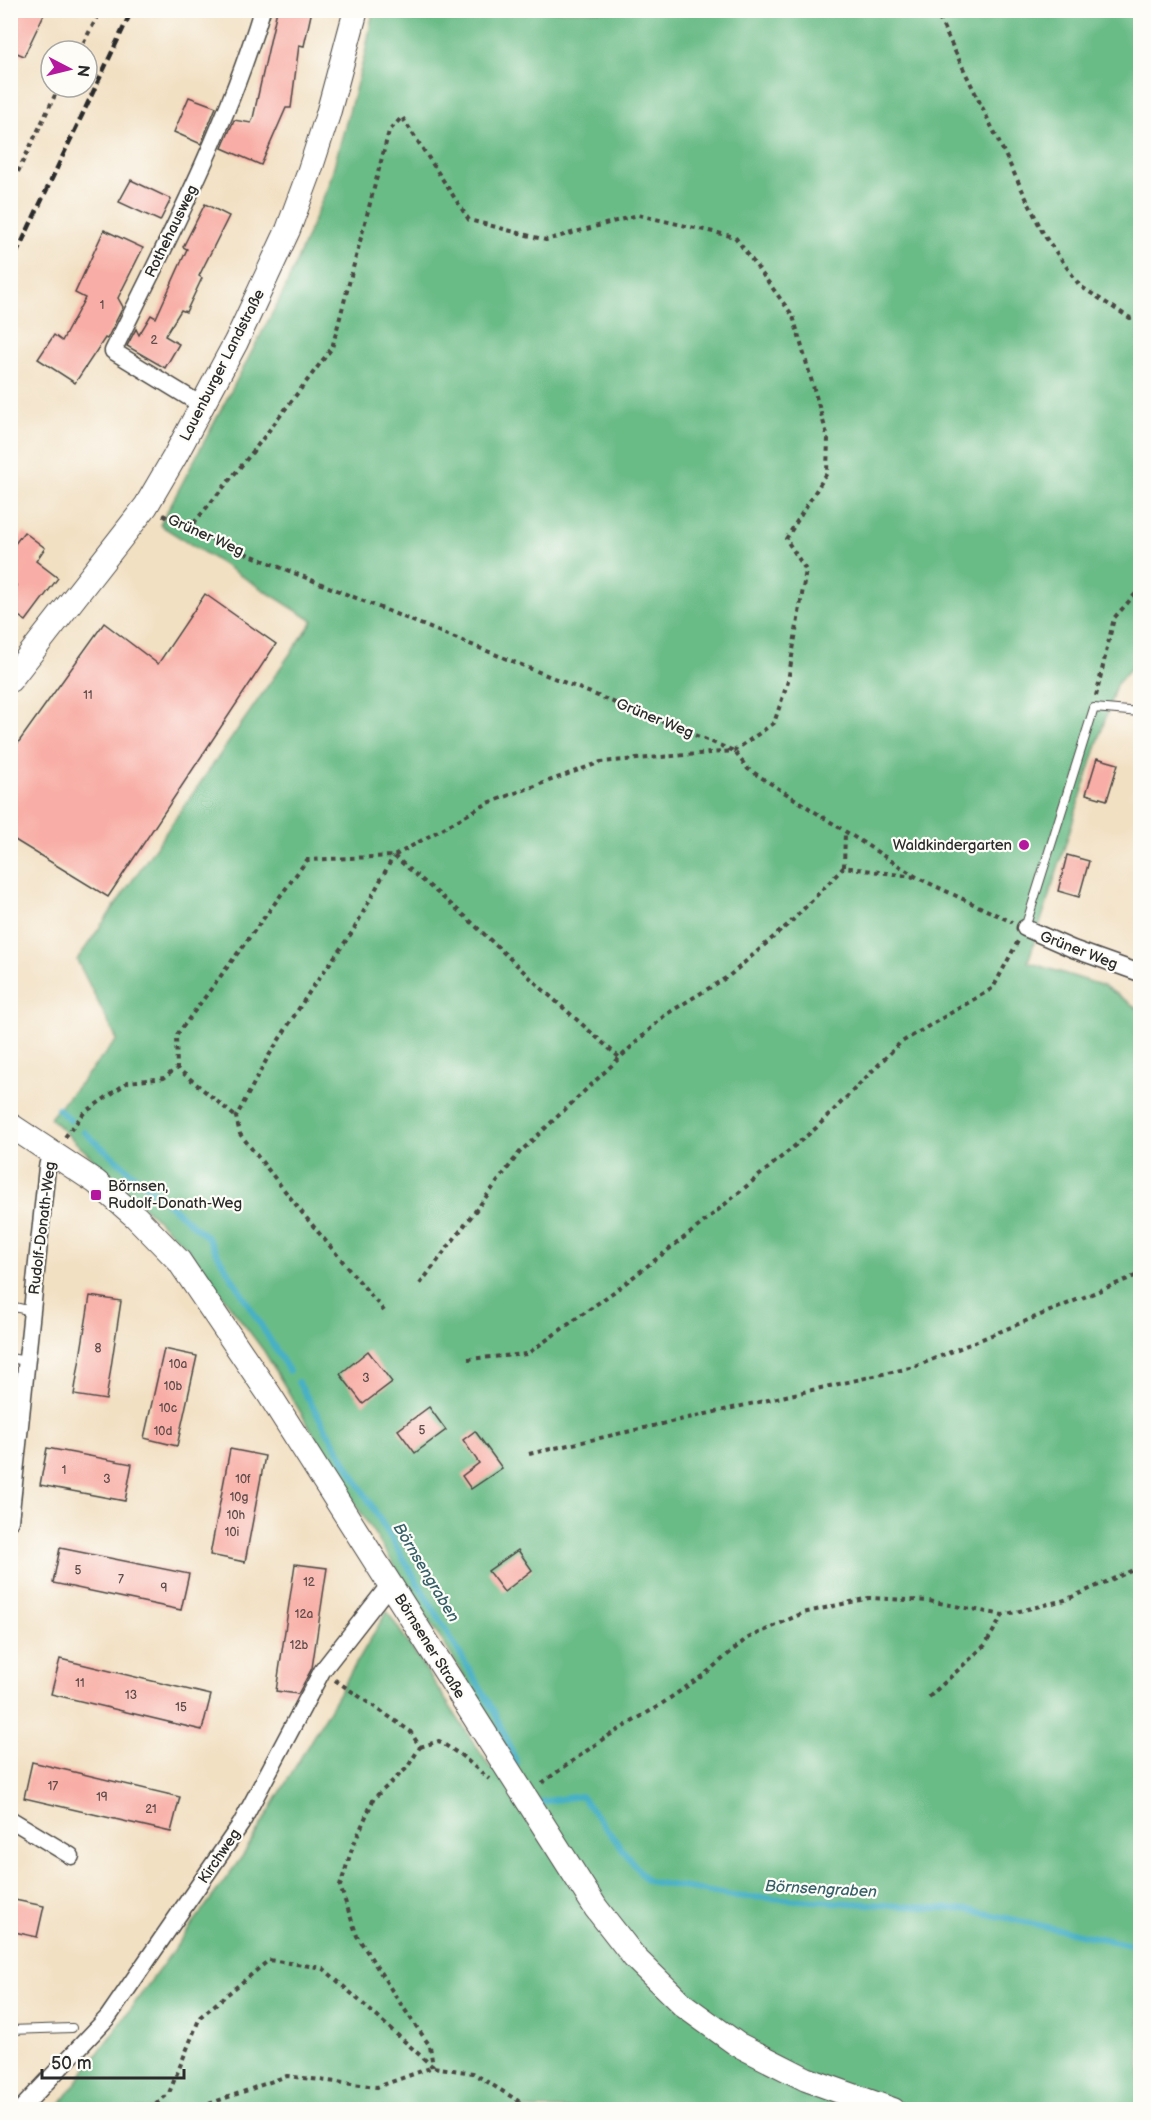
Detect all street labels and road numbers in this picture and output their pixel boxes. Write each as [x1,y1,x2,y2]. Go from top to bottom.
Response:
street label: Rothehausweg [141,182,202,281]
street label: Lauenburger Landstraße [176,286,269,444]
street label: Grüner Weg [165,510,247,561]
street label: Grüner Weg [613,694,696,743]
street label: Grüner Weg [1037,927,1120,974]
street label: Rudolf-Donath-Weg [25,1160,60,1296]
street label: Börnsener Straße [390,1590,469,1702]
street label: Kirchweg [194,1825,245,1887]

